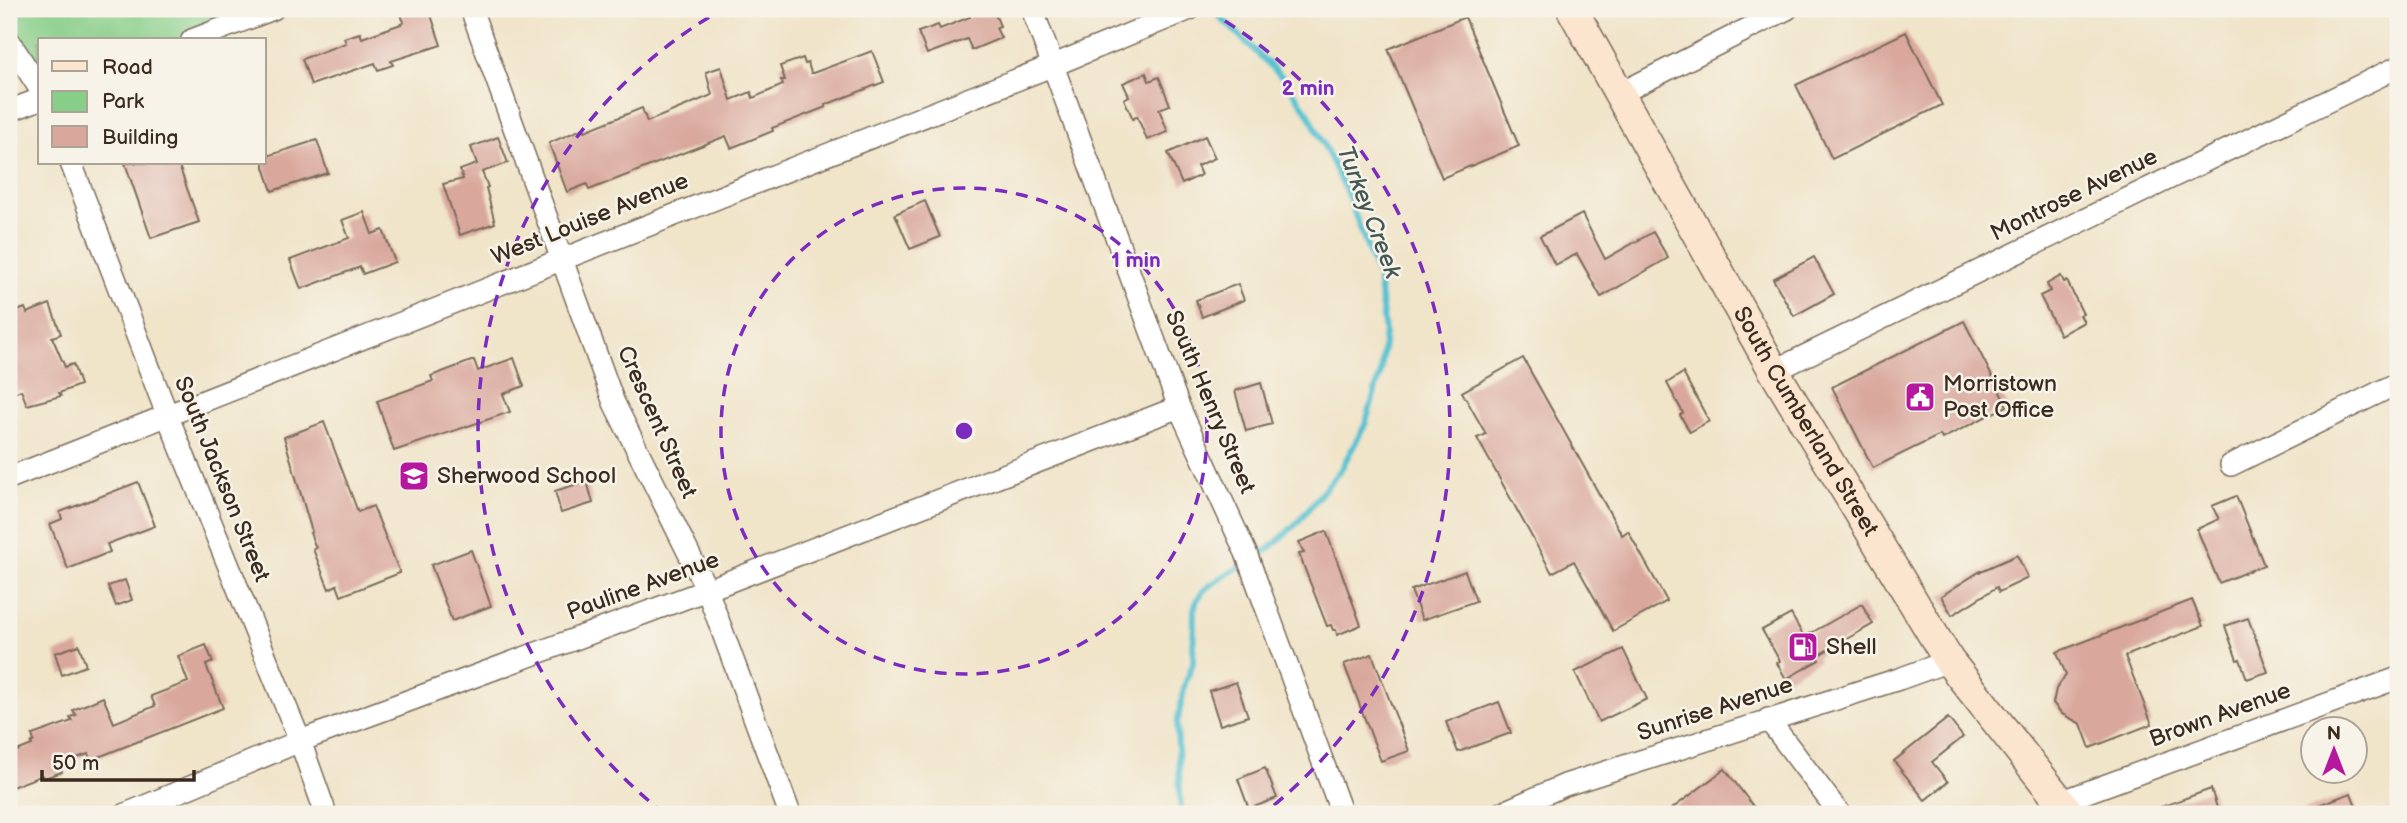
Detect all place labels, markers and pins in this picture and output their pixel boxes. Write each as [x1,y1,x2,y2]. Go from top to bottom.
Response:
place label: Morristown Post Office [1943,370,2057,424]
public building icon: Morristown Post Office [1903,380,1937,414]
centre of rings [952,419,976,443]
school or university icon: Sherwood School [397,459,431,493]
place label: Sherwood School [437,462,616,490]
fuel station icon: Shell [1786,630,1820,664]
place label: Shell [1826,633,1877,661]

